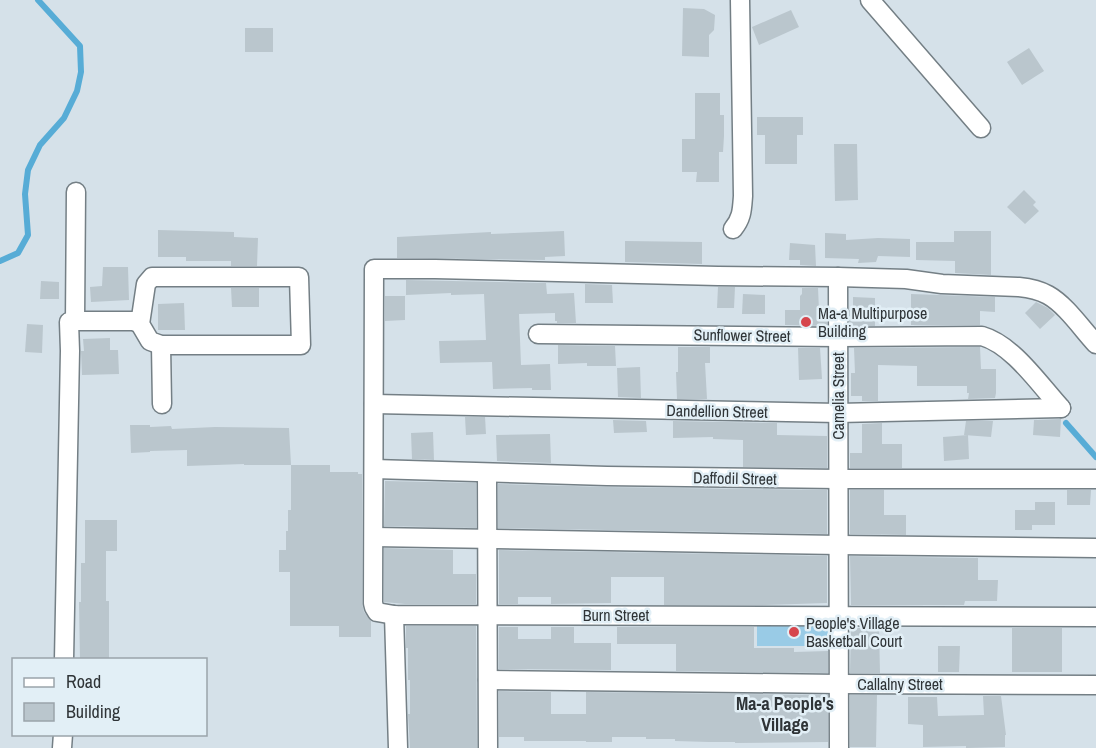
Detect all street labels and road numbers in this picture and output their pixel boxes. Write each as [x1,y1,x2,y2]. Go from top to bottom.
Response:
street label: Sunflower Street [693,323,791,347]
street label: Camelia Street [827,352,849,440]
street label: Dandellion Street [666,399,768,423]
street label: Daffodil Street [693,466,777,490]
street label: Burn Street [583,604,650,626]
street label: Callalny Street [857,673,943,695]

